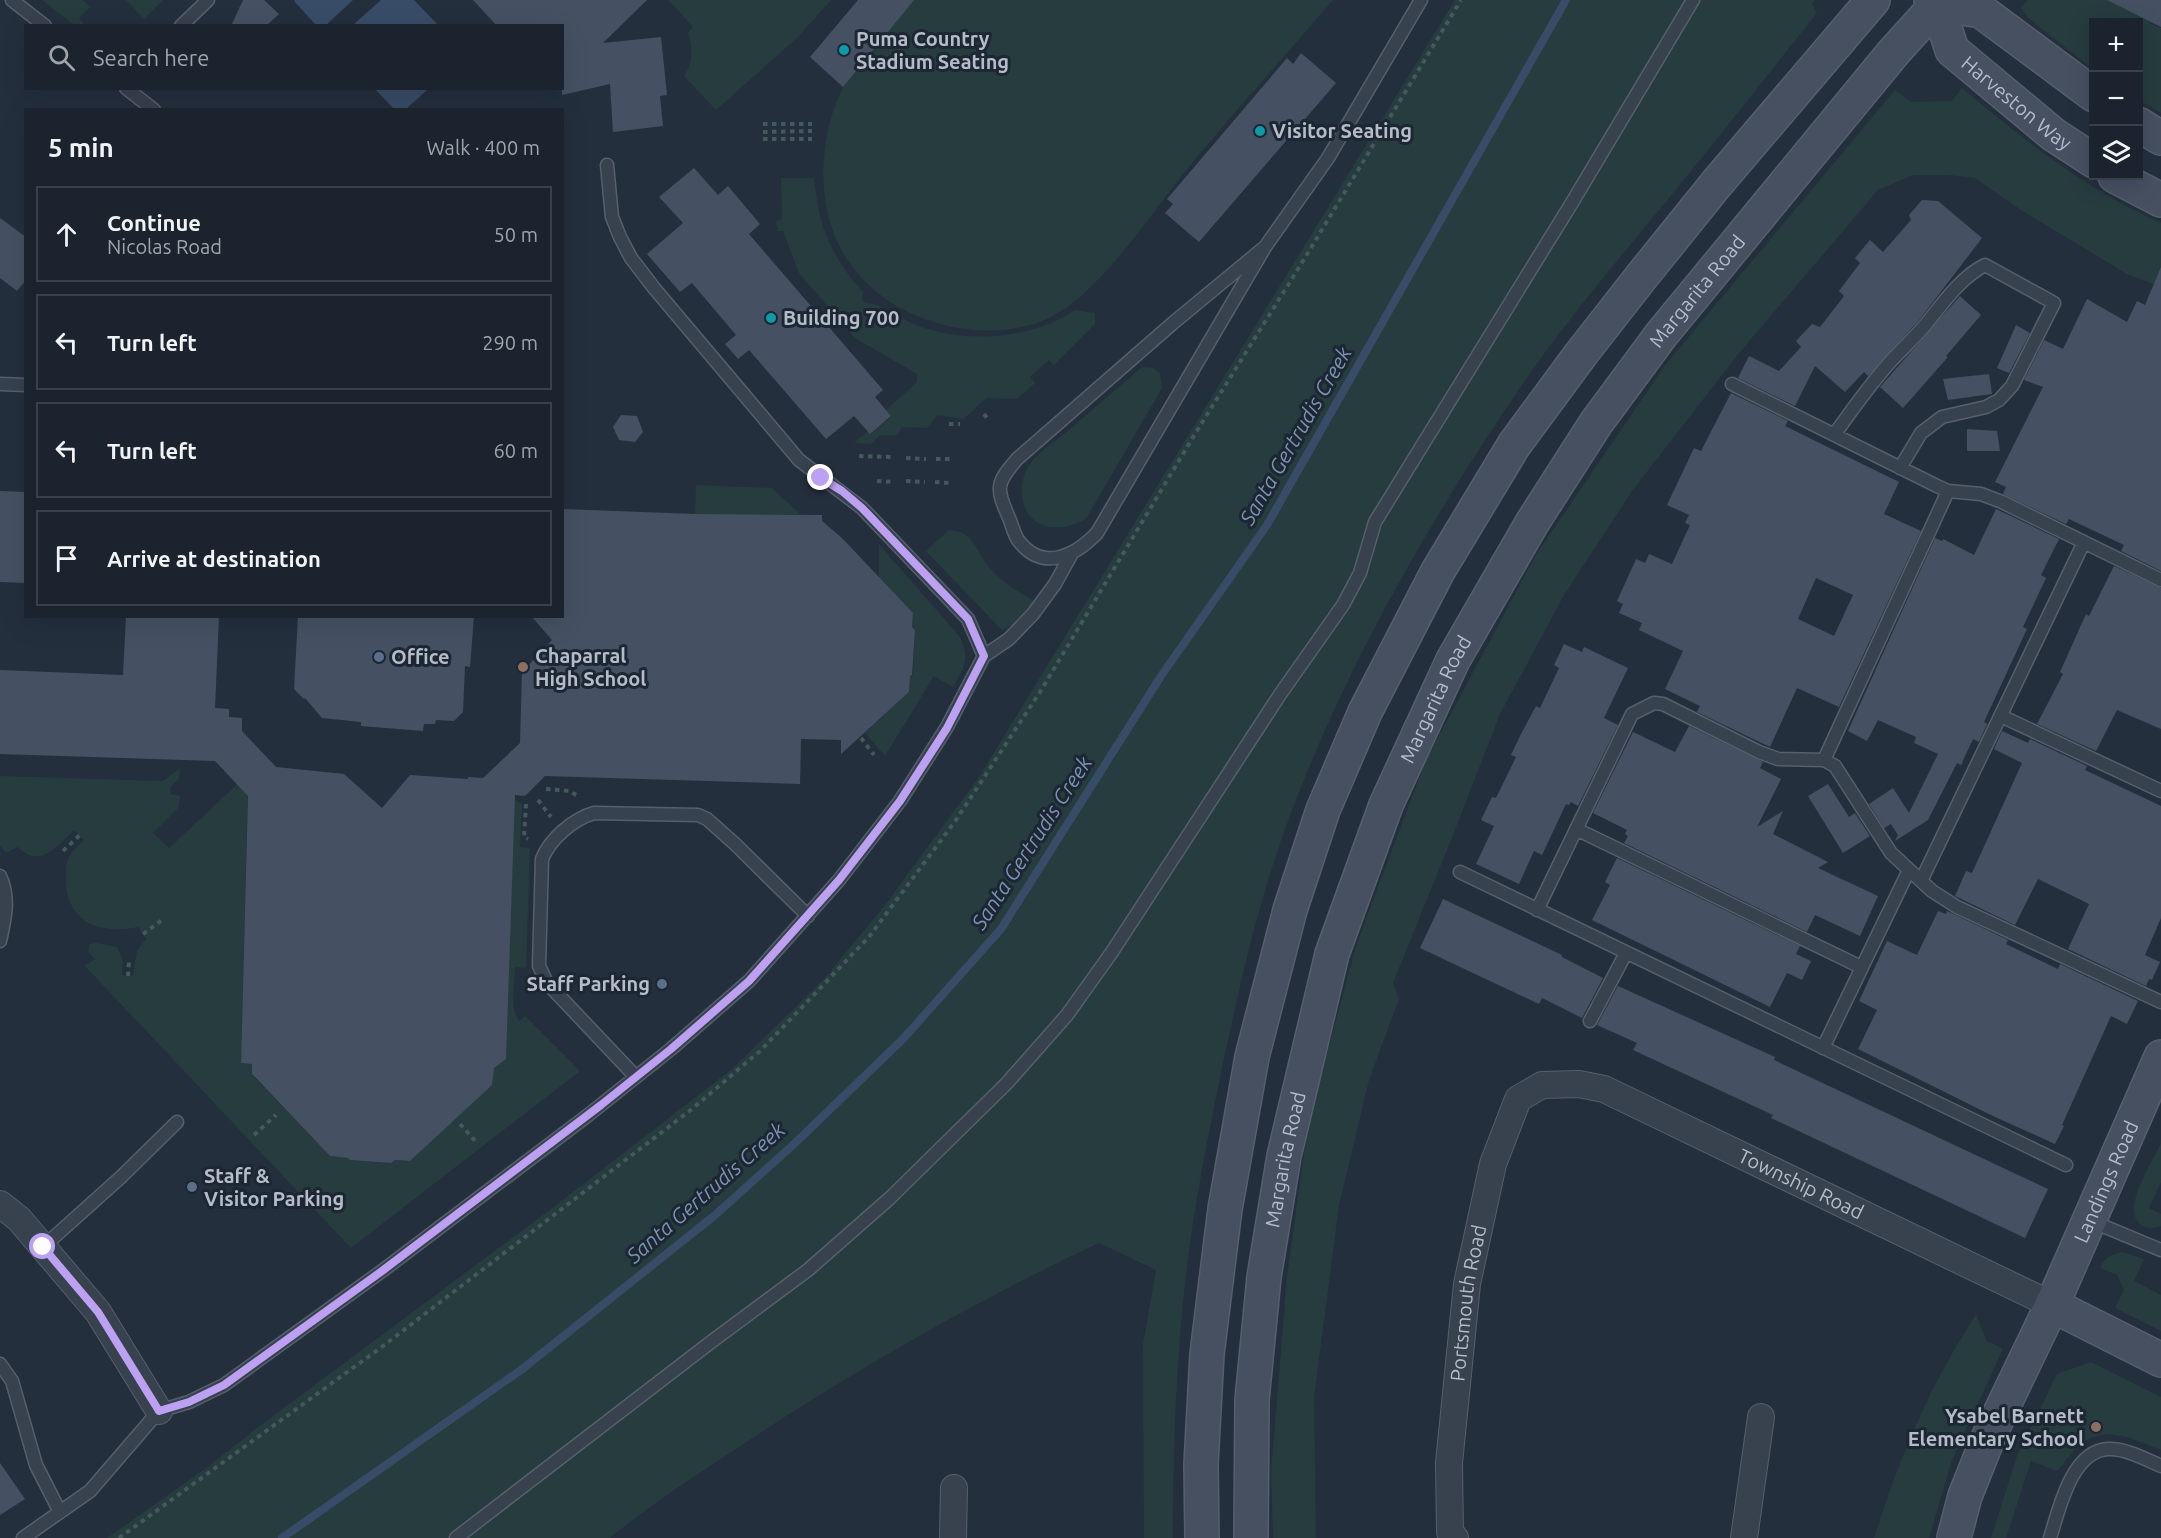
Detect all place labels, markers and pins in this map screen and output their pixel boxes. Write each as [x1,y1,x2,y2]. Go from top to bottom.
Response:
place label: Puma Country Stadium Seating [856,27,1009,73]
marker: Puma Country Stadium Seating [837,43,851,57]
place label: Visitor Seating [1272,119,1412,142]
marker: Visitor Seating [1253,124,1267,138]
place label: Building 700 [783,306,899,329]
marker: Building 700 [764,311,778,325]
place label: Chaparral High School [535,644,646,690]
place label: Office [391,645,450,668]
marker: Office [372,650,386,664]
marker: Chaparral High School [516,660,530,674]
place label: Staff Parking [527,972,650,995]
marker: Staff Parking [655,977,669,991]
place label: Staff & Visitor Parking [204,1164,344,1210]
marker: Staff & Visitor Parking [185,1180,199,1194]
place label: Ysabel Barnett Elementary School [1908,1404,2084,1450]
marker: Ysabel Barnett Elementary School [2089,1420,2103,1434]

